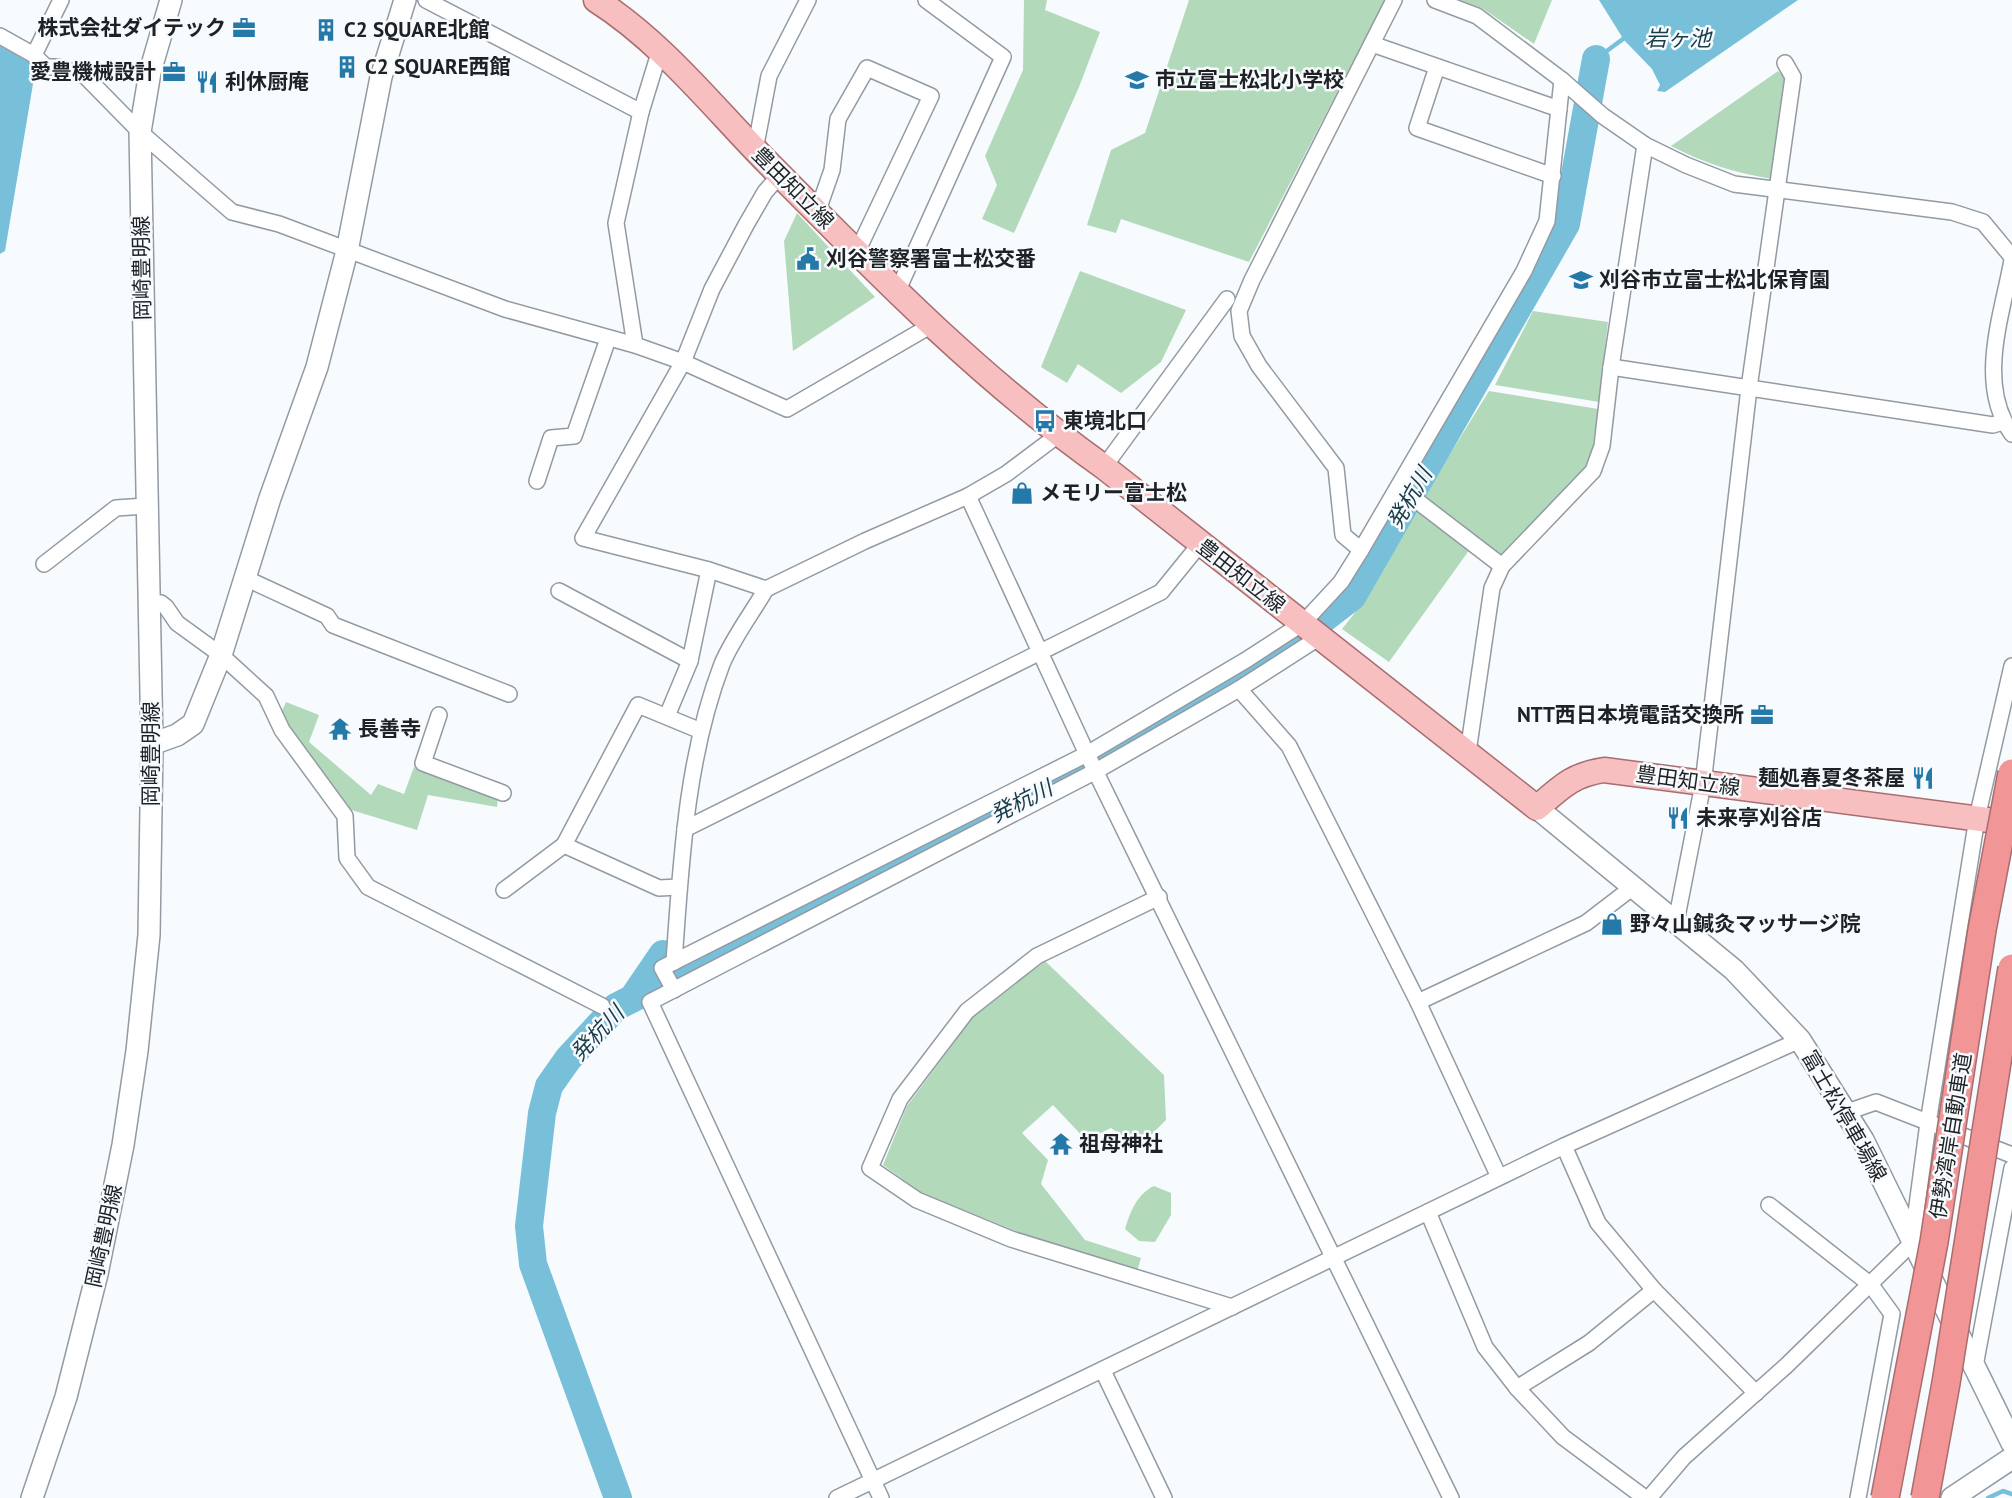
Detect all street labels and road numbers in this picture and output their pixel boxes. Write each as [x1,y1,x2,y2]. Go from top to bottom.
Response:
street label: 豊田知立線 [747,141,840,234]
street label: 岡崎豊明線 [127,215,156,321]
street label: 豊田知立線 [1192,533,1291,619]
street label: 岡崎豊明線 [137,702,164,807]
street label: 豊田知立線 [1634,760,1742,801]
street label: 富士松停車場線 [1796,1045,1893,1186]
street label: 伊勢湾岸自動車道 [1924,1051,1977,1221]
street label: 岡崎豊明線 [79,1182,128,1290]

